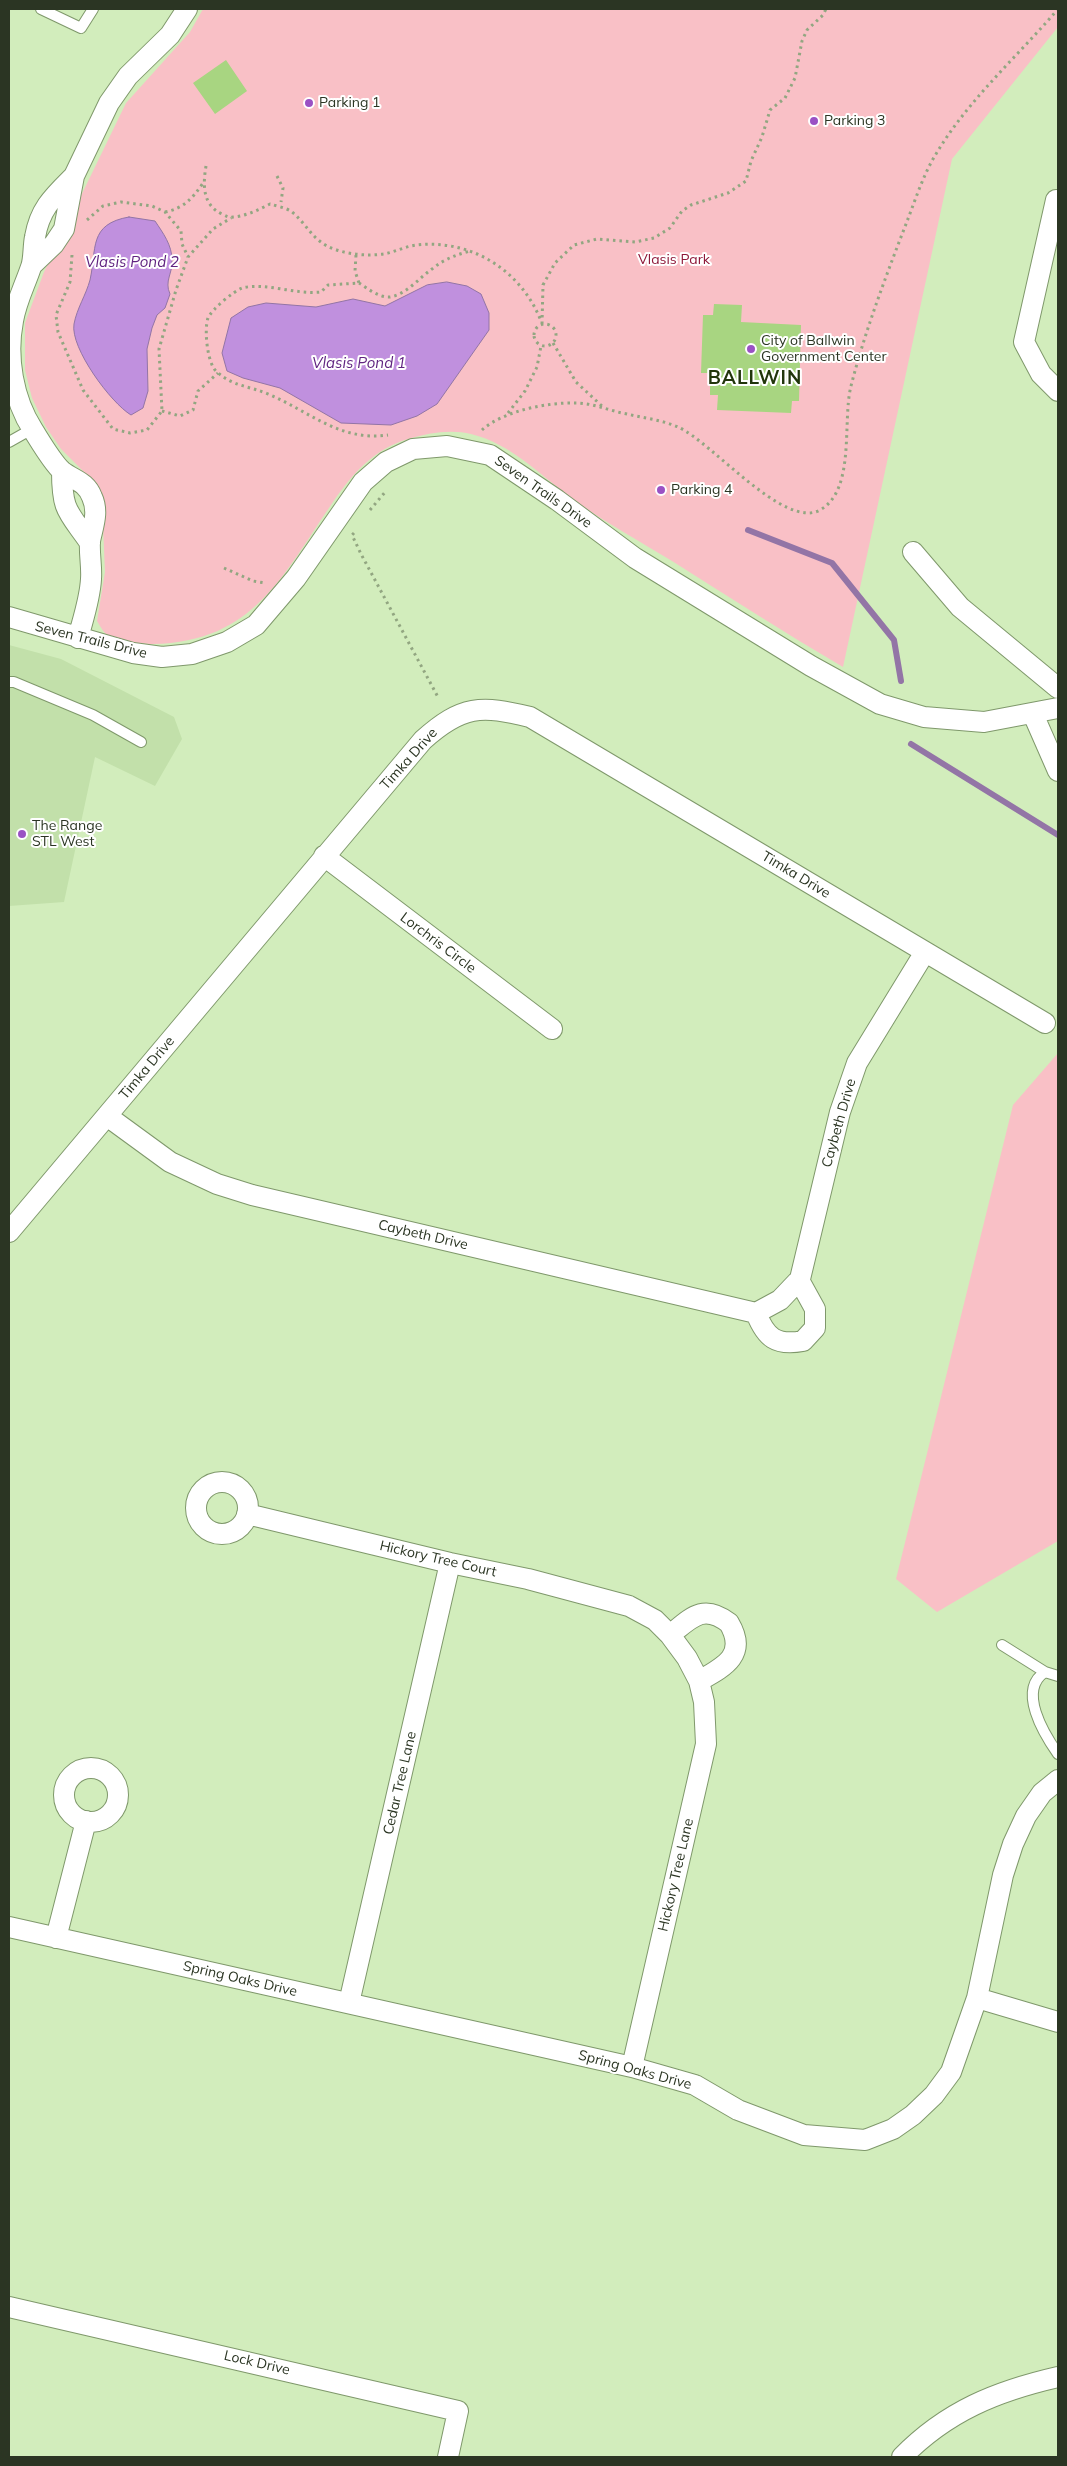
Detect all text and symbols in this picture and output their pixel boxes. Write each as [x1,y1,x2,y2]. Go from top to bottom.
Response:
place label: Parking 1 [319,95,381,111]
marker: Parking 1 [303,97,315,109]
place label: Parking 3 [824,113,886,129]
marker: Parking 3 [808,115,820,127]
park label: Vlasis Park [638,252,710,268]
water label: Vlasis Pond 2 [85,253,179,271]
place label: City of Ballwin Government Center [761,333,886,366]
marker: City of Ballwin Government Center [745,343,757,355]
water label: Vlasis Pond 1 [312,354,406,372]
district label: BALLWIN [707,367,803,389]
street label: Seven Trails Drive [491,452,595,532]
place label: Parking 4 [671,482,733,498]
marker: Parking 4 [655,484,667,496]
street label: Seven Trails Drive [33,618,149,662]
street label: Timka Drive [377,725,441,793]
place label: The Range STL West [32,818,102,850]
marker: The Range STL West [16,828,28,840]
street label: Timka Drive [759,848,833,902]
street label: Lorchris Circle [397,909,479,977]
street label: Timka Drive [116,1033,178,1103]
street label: Caybeth Drive [818,1077,860,1169]
street label: Caybeth Drive [376,1217,470,1253]
street label: Hickory Tree Court [378,1537,498,1581]
street label: Cedar Tree Lane [380,1730,420,1836]
street label: Hickory Tree Lane [655,1817,697,1933]
street label: Spring Oaks Drive [181,1958,299,2000]
street label: Spring Oaks Drive [577,2047,693,2093]
street label: Lock Drive [222,2347,292,2379]

